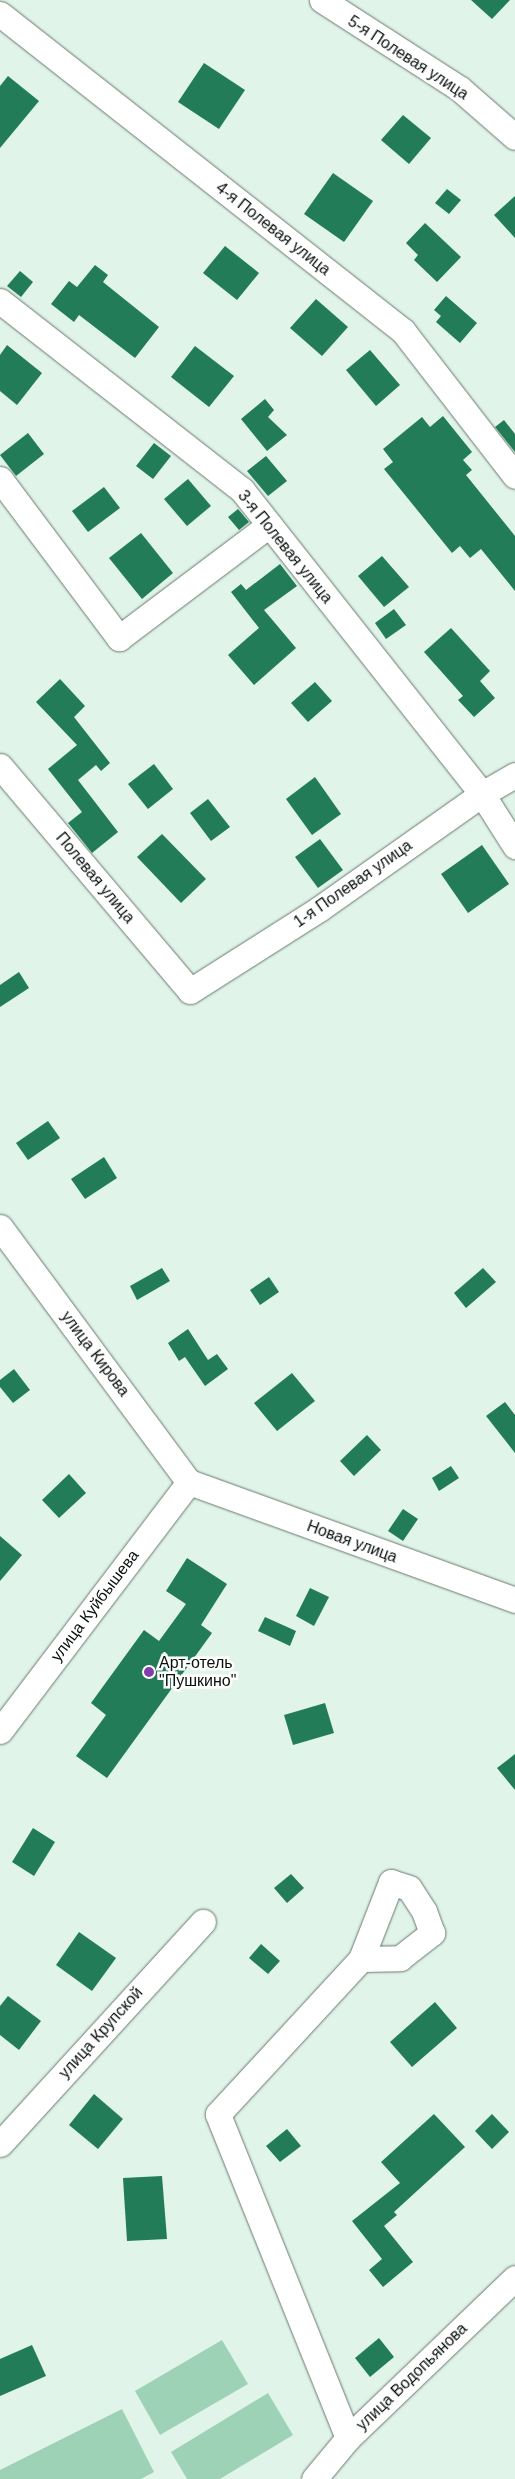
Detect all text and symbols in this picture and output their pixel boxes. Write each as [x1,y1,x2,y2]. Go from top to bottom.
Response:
street label: 5-я Полевая улица [344,12,472,104]
street label: 4-я Полевая улица [212,178,334,280]
street label: 3-я Полевая улица [234,487,336,607]
street label: Полевая улица [51,829,139,927]
street label: 1-я Полевая улица [290,836,416,932]
street label: улица Кирова [57,1308,133,1400]
street label: Новая улица [304,1517,400,1567]
street label: улица Куйбышева [47,1547,143,1665]
place label: Арт-отель "Пушкино" [159,1653,236,1691]
marker: Арт-отель "Пушкино" [143,1666,155,1678]
street label: улица Крупской [55,1983,147,2083]
street label: улица Водопьянова [353,2319,471,2435]

